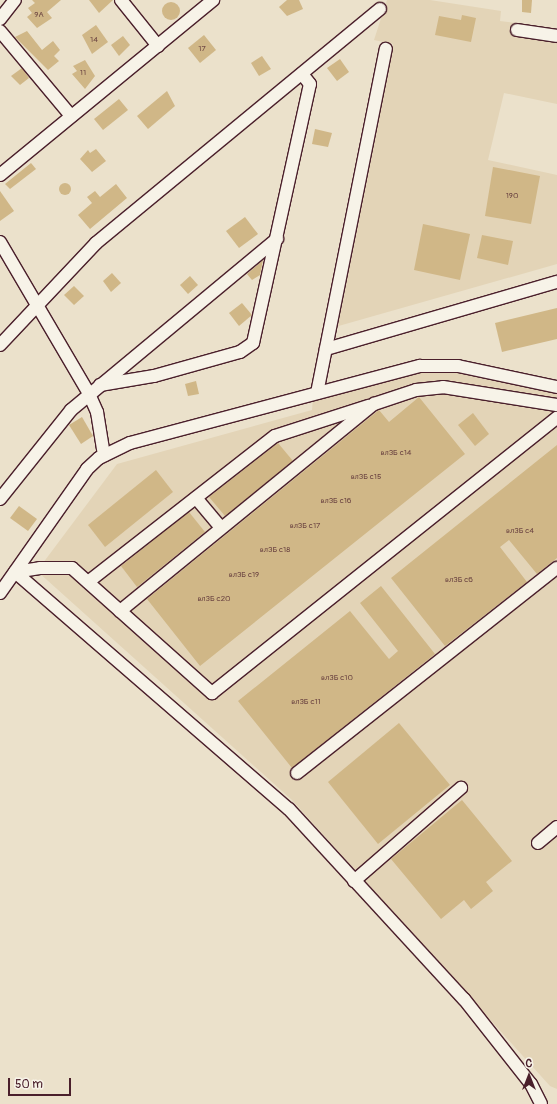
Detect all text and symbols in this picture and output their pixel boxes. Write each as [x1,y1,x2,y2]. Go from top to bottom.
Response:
house number: 9А [34,10,44,20]
house number: 14 [90,35,98,45]
house number: 17 [198,44,206,54]
house number: 11 [80,68,86,78]
house number: 190 [506,191,518,201]
house number: вл3Б с14 [381,448,411,458]
house number: вл3Б с15 [351,472,381,482]
house number: вл3Б с16 [321,496,351,506]
house number: вл3Б с17 [290,521,320,531]
house number: вл3Б с4 [506,526,534,536]
house number: вл3Б с18 [260,545,290,555]
house number: вл3Б с19 [229,570,259,580]
house number: вл3Б с6 [445,575,473,585]
house number: вл3Б с20 [197,594,231,604]
house number: вл3Б с10 [321,673,353,683]
house number: вл3Б с11 [291,697,321,707]
north arrow [509,1056,549,1096]
text: С [526,1057,532,1070]
scale bar [10,1070,73,1096]
text: 50 m [15,1077,43,1092]

